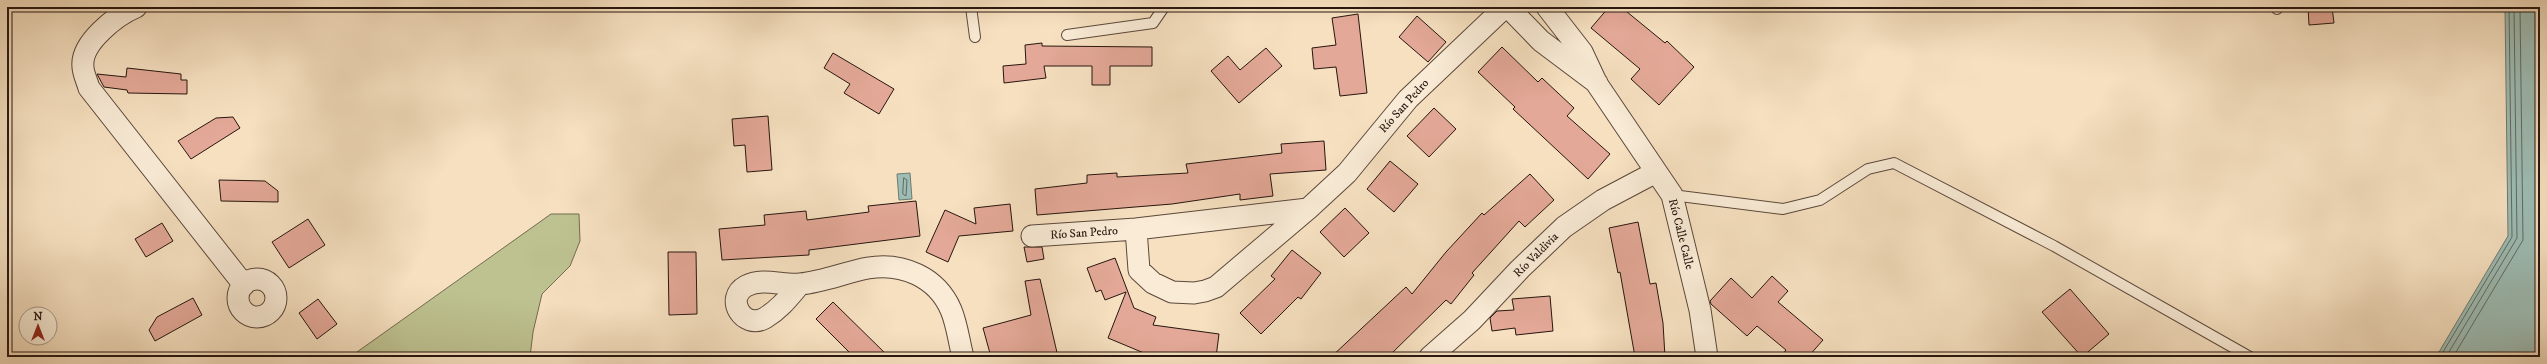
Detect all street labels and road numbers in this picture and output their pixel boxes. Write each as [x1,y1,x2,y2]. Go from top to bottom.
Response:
street label: Río San Pedro [1376,76,1432,136]
street label: Río Calle Calle [1665,197,1697,271]
street label: Río San Pedro [1050,223,1118,243]
street label: Río Valdivia [1510,229,1562,281]

